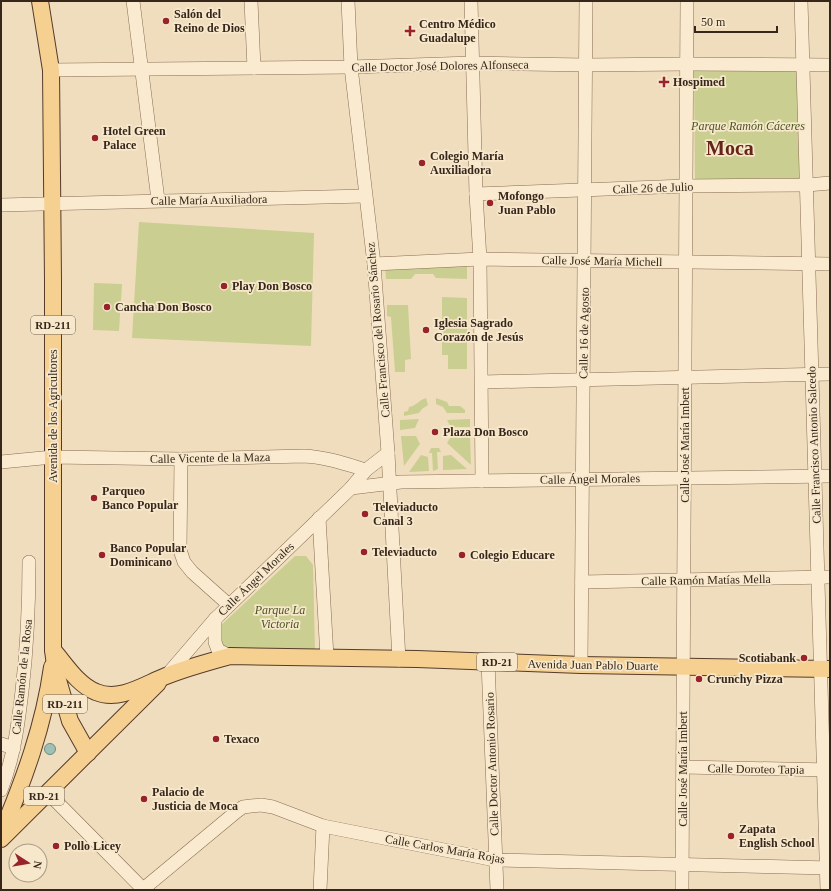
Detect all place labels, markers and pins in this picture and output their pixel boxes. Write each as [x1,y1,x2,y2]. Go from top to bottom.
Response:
place label: Salón del Reino de Dios [174,7,245,35]
marker: Salón del Reino de Dios [161,16,171,26]
place label: Centro Médico Guadalupe [419,17,496,45]
marker: Centro Médico Guadalupe [404,25,416,37]
place label: Hospimed [673,75,725,89]
marker: Hospimed [658,76,670,88]
place label: Hotel Green Palace [103,124,166,152]
marker: Hotel Green Palace [90,133,100,143]
place label: Colegio María Auxiliadora [430,149,504,177]
marker: Colegio María Auxiliadora [417,158,427,168]
place label: Mofongo Juan Pablo [498,189,556,217]
marker: Mofongo Juan Pablo [485,198,495,208]
place label: Play Don Bosco [232,279,312,293]
marker: Play Don Bosco [219,281,229,291]
place label: Cancha Don Bosco [115,300,212,314]
marker: Cancha Don Bosco [102,302,112,312]
place label: Iglesia Sagrado Corazón de Jesús [434,316,524,344]
marker: Iglesia Sagrado Corazón de Jesús [421,325,431,335]
place label: Plaza Don Bosco [443,425,528,439]
marker: Plaza Don Bosco [430,427,440,437]
place label: Parqueo Banco Popular [102,484,179,512]
marker: Parqueo Banco Popular [89,493,99,503]
place label: Televiaducto Canal 3 [373,500,438,528]
marker: Televiaducto Canal 3 [360,509,370,519]
place label: Banco Popular Dominicano [110,541,187,569]
place label: Televiaducto [372,545,437,559]
marker: Televiaducto [359,547,369,557]
place label: Colegio Educare [470,548,555,562]
marker: Banco Popular Dominicano [97,550,107,560]
marker: Colegio Educare [457,550,467,560]
place label: Scotiabank [739,651,796,665]
marker: Scotiabank [799,653,809,663]
place label: Crunchy Pizza [707,672,783,686]
marker: Crunchy Pizza [694,674,704,684]
place label: Texaco [224,732,260,746]
marker: Texaco [211,734,221,744]
place label: Palacio de Justicia de Moca [152,785,238,813]
marker: Palacio de Justicia de Moca [139,794,149,804]
place label: Zapata English School [739,822,815,850]
marker: Zapata English School [726,831,736,841]
place label: Pollo Licey [64,839,121,853]
marker: Pollo Licey [51,841,61,851]

